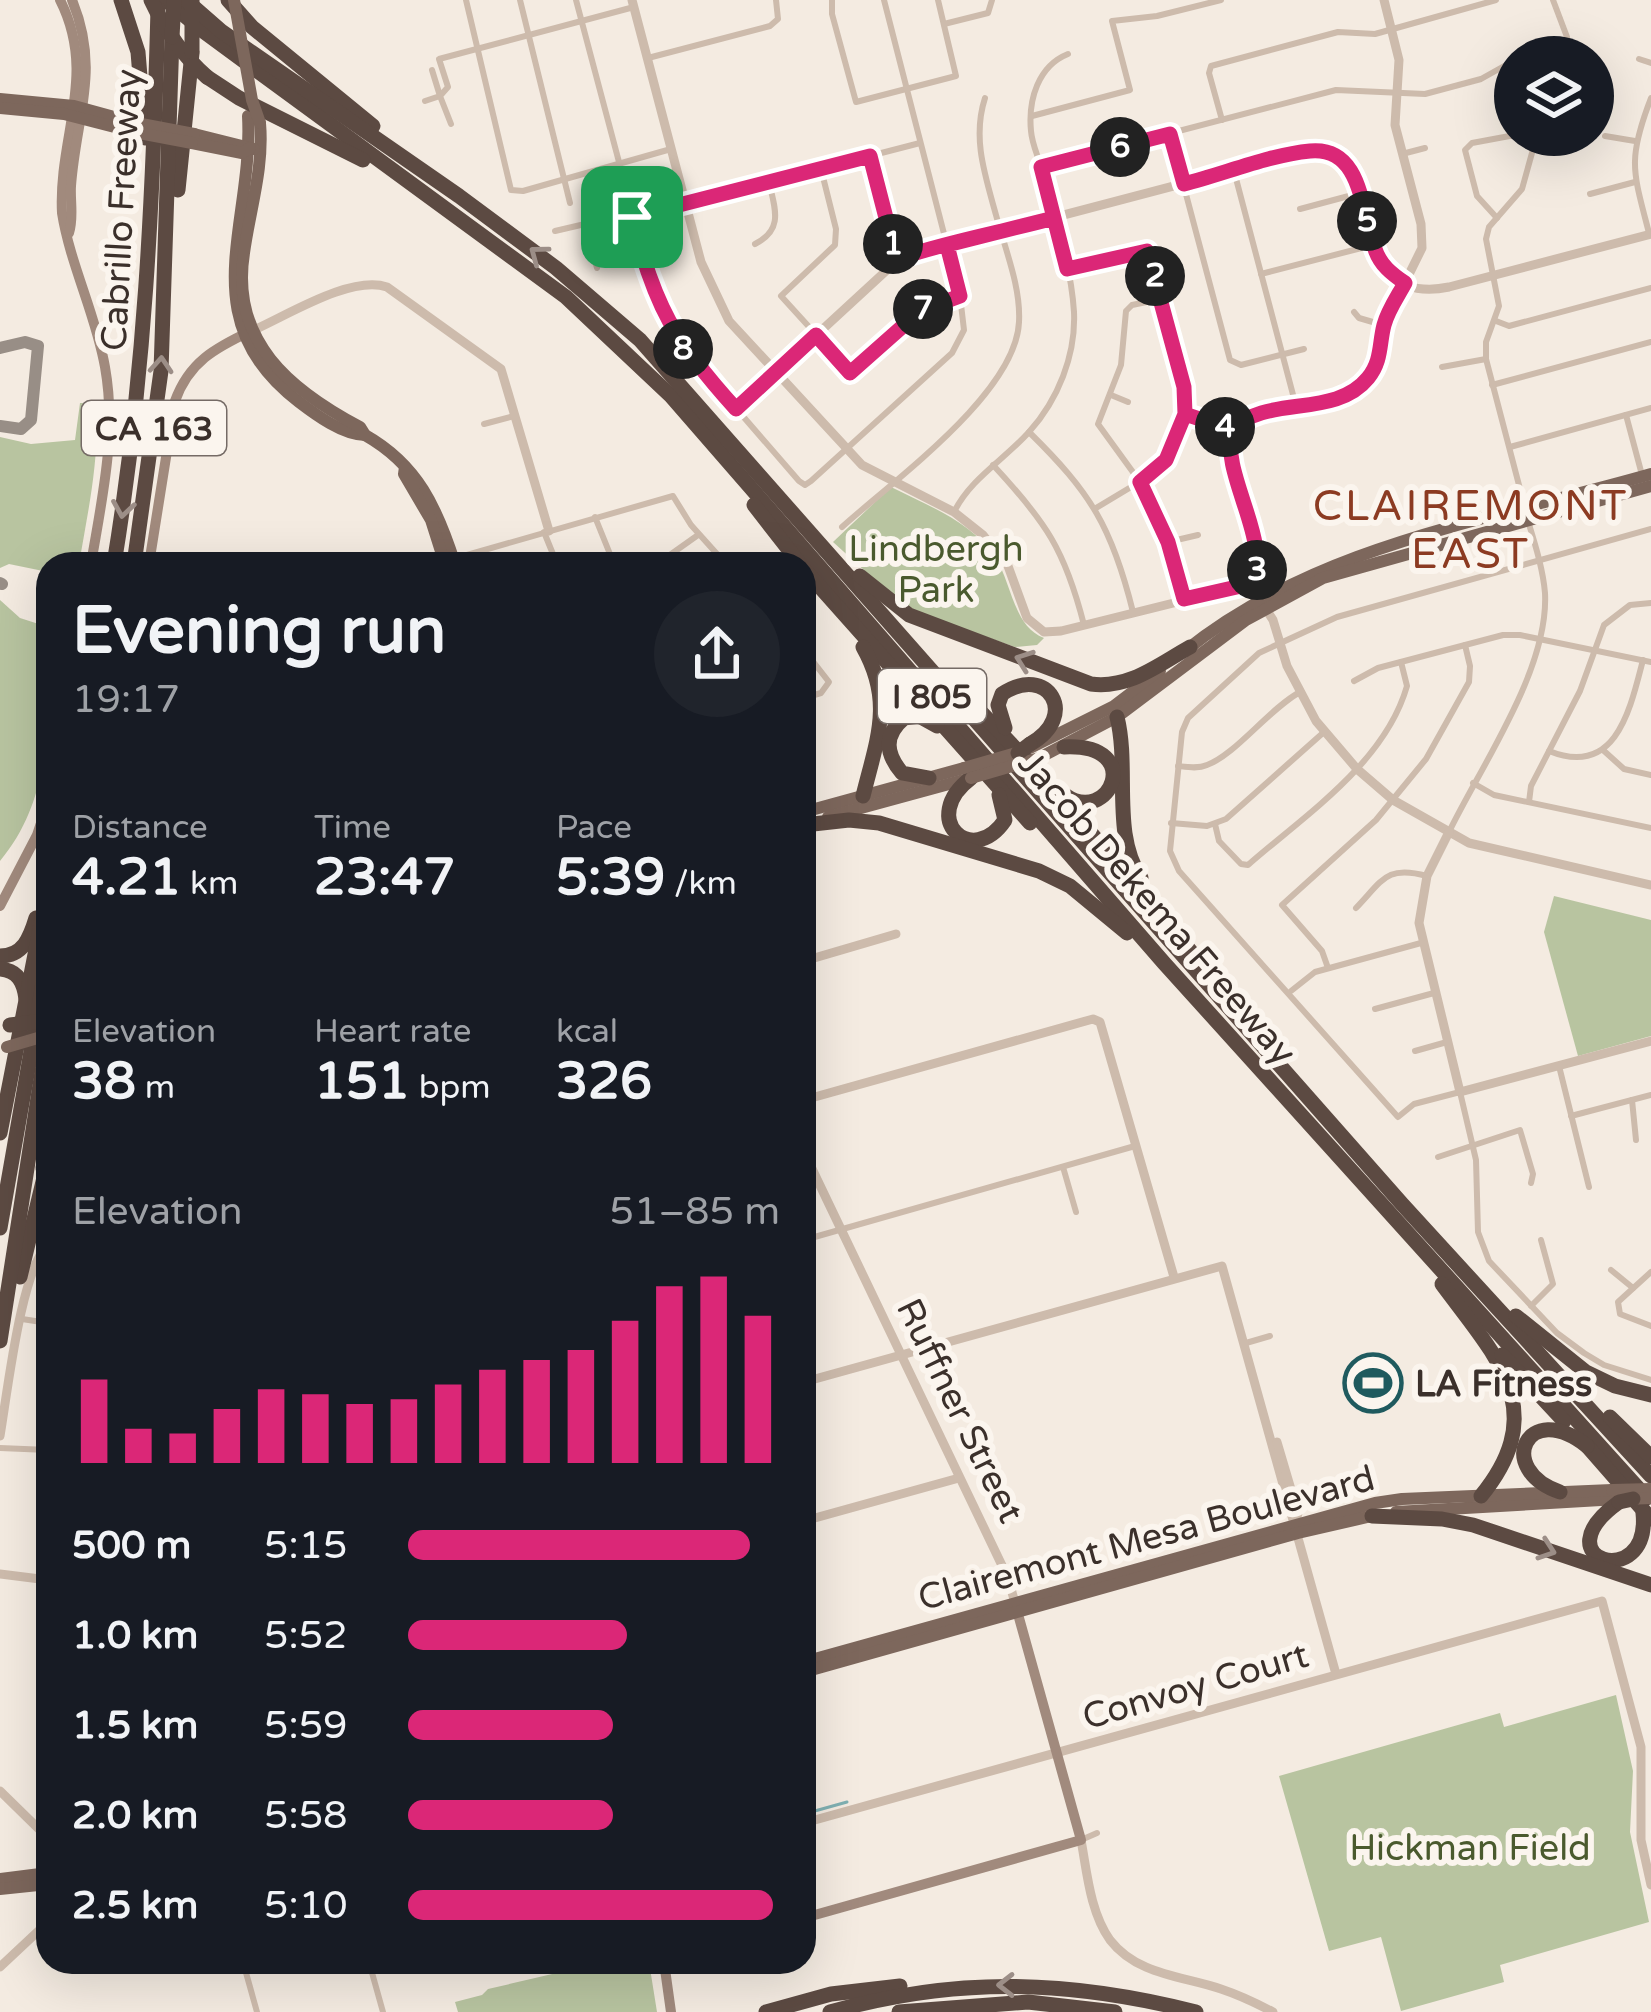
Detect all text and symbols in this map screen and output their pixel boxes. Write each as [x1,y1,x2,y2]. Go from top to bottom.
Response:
map controls [1494,36,1614,156]
button: layers [1494,36,1614,156]
street label: Cabrillo Freeway [93,68,150,352]
pin: 6 [1090,117,1150,177]
text: 6 [1110,127,1130,166]
pin [581,166,683,268]
icon: arrive [599,184,665,250]
pin: 5 [1337,191,1397,251]
text: 5 [1357,201,1377,240]
pin: 1 [863,214,923,274]
text: 1 [883,224,903,263]
pin: 2 [1125,246,1185,306]
one-way arrow [530,247,551,269]
text: 2 [1145,256,1165,295]
pin: 7 [893,279,953,339]
text: 7 [913,289,933,328]
pin: 8 [653,319,713,379]
text: 8 [673,329,693,368]
one-way arrow [147,355,173,374]
pin: 4 [1195,397,1255,457]
road number: CA 163 [82,401,226,455]
text: 4 [1215,407,1235,446]
district label: CLAIREMONT EAST [1313,481,1629,580]
one-way arrow [112,499,137,519]
park label: Lindbergh Park [848,528,1024,612]
pin: 3 [1227,540,1287,600]
text: 3 [1247,550,1267,589]
text: Evening run [72,591,446,671]
button: share [654,591,780,717]
one-way arrow [1015,650,1036,675]
road number: I 805 [878,669,986,723]
text: 19:17 [72,676,180,723]
street label: Jacob Dekema Freeway [1009,742,1305,1074]
text: Distance [72,808,208,847]
text: Time [314,808,391,847]
text: Pace [556,808,632,847]
text: 4.21 [72,847,181,909]
text: 23:47 [314,847,455,909]
text: 5:39 [556,847,665,909]
text: km [181,864,238,903]
text: /km [665,864,737,903]
text: Elevation [72,1012,216,1051]
text: Heart rate [314,1012,471,1051]
text: kcal [556,1012,618,1051]
text: 38 [72,1051,136,1113]
text: 151 [314,1051,410,1113]
text: 326 [556,1051,652,1113]
text: m [136,1068,175,1107]
text: bpm [410,1068,491,1107]
text: Elevation [72,1188,242,1235]
text: 51–85 m [609,1188,780,1235]
street label: Ruffner Street [887,1292,1032,1530]
sports icon: LA Fitness [1342,1352,1404,1414]
place label: LA Fitness [1415,1363,1592,1406]
street label: Clairemont Mesa Boulevard [914,1457,1379,1620]
text: 500 m [72,1522,191,1569]
text: 5:15 [264,1522,348,1569]
one-way arrow [1536,1536,1557,1561]
text: 1.0 km [72,1612,198,1659]
text: 5:52 [264,1612,348,1659]
street label: Convoy Court [1078,1634,1313,1739]
text: 1.5 km [72,1702,198,1749]
text: 5:59 [264,1702,348,1749]
text: 2.0 km [72,1792,198,1839]
text: 5:58 [264,1792,348,1839]
park label: Hickman Field [1349,1827,1591,1870]
text: 2.5 km [72,1882,198,1929]
text: 5:10 [264,1882,348,1929]
one-way arrow [996,1972,1014,1998]

